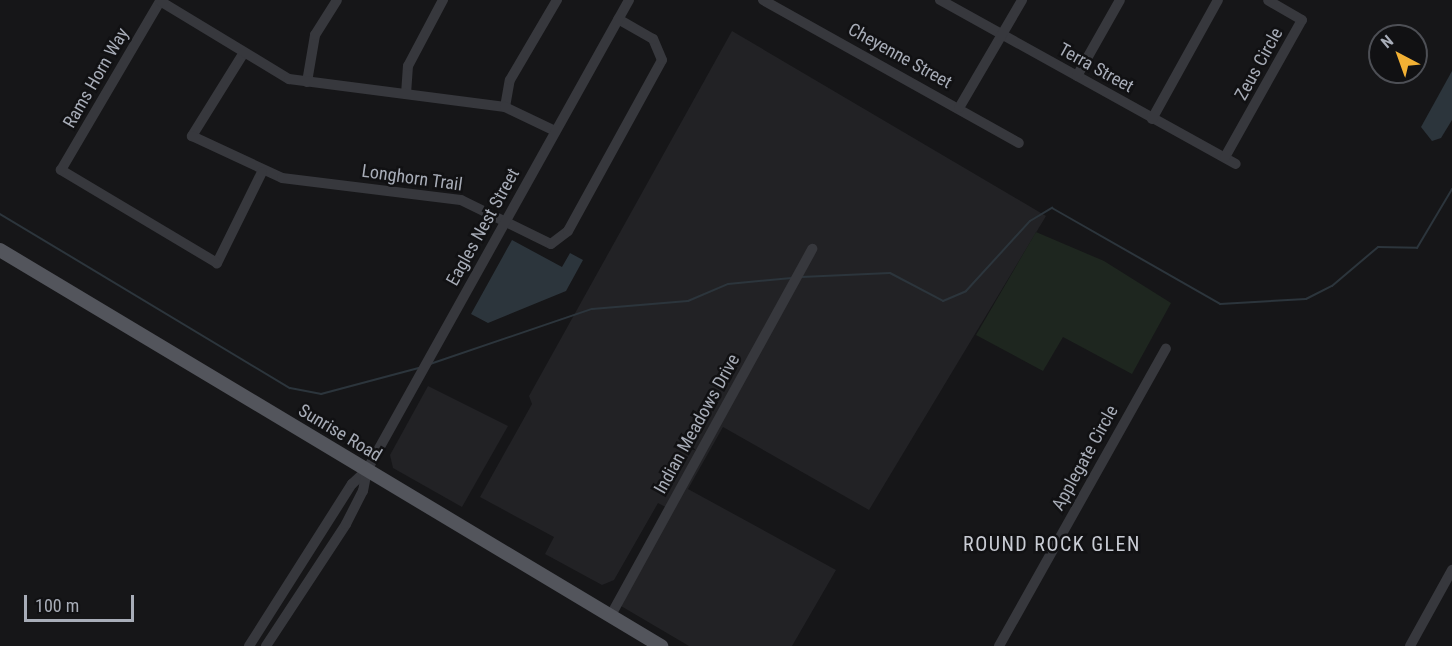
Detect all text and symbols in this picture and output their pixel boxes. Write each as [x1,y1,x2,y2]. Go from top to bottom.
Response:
street label: Cheyenne Street [844,19,956,93]
street label: Rams Horn Way [59,24,133,132]
street label: Zeus Circle [1230,24,1288,104]
north arrow [1368,24,1428,84]
text: N [1377,31,1397,52]
street label: Terra Street [1055,39,1137,97]
street label: Longhorn Trail [360,160,464,196]
street label: Eagles Nest Street [442,165,524,289]
street label: Indian Meadows Drive [650,350,744,498]
street label: Sunrise Road [294,400,386,466]
street label: Applegate Circle [1047,402,1123,514]
district label: ROUND ROCK GLEN [963,532,1141,556]
scale bar [27,583,136,621]
text: 100 m [35,595,79,616]

